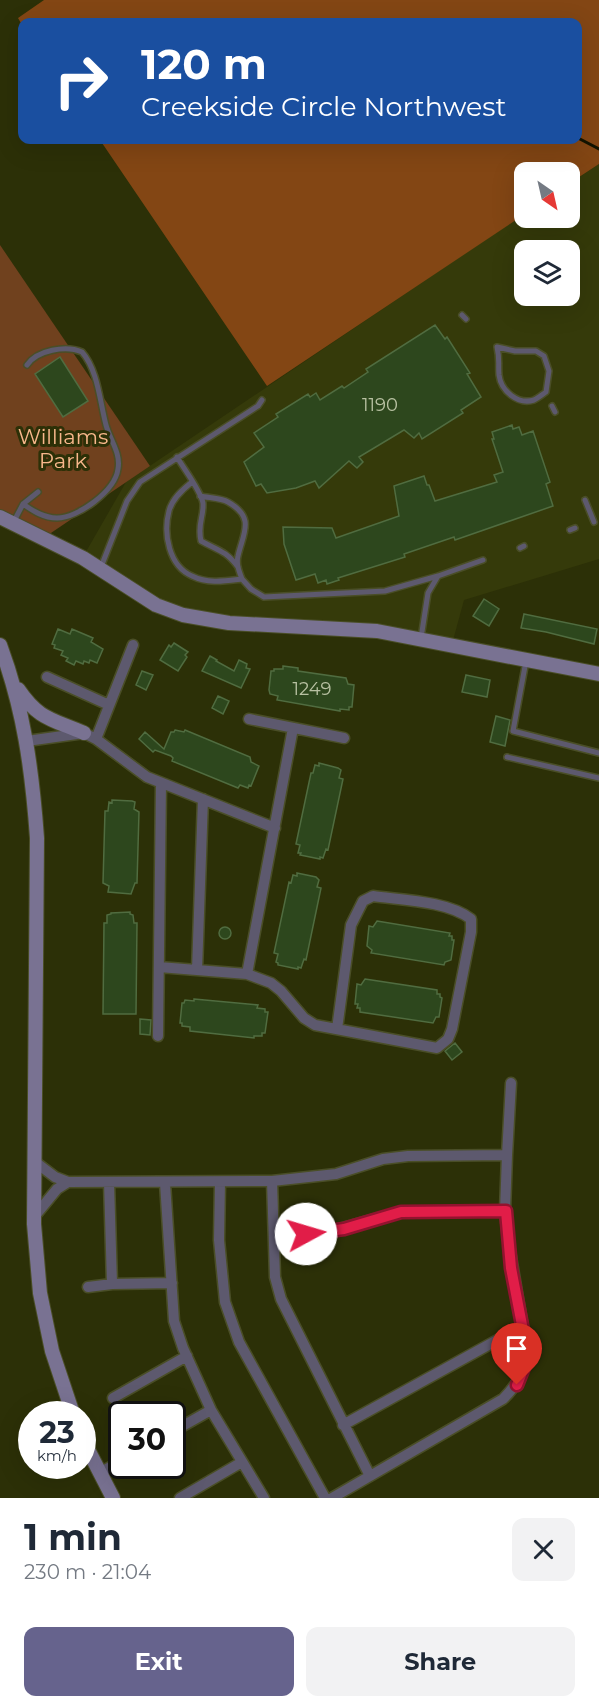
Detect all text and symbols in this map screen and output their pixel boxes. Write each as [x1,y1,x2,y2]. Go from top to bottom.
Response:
text: 120 m [141,38,267,90]
icon: right [42,42,120,120]
text: Creekside Circle Northwest [141,90,506,123]
north arrow [514,162,580,228]
map controls [514,162,580,306]
button: layers [514,240,580,306]
house number: 1190 [362,394,398,416]
park label: Williams Park [18,424,108,473]
house number: 1249 [292,678,332,700]
position arrow [274,1202,338,1266]
pin [491,1323,542,1385]
icon: arrive [500,1332,533,1365]
speed limit sign: 30 [108,1401,186,1479]
text: 23 [39,1414,75,1451]
text: km/h [37,1446,77,1465]
text: 1 min [24,1515,122,1559]
button: close [512,1518,575,1581]
text: 230 m · 21:04 [24,1560,151,1584]
button: Exit [24,1627,294,1696]
button: Share [306,1627,575,1696]

